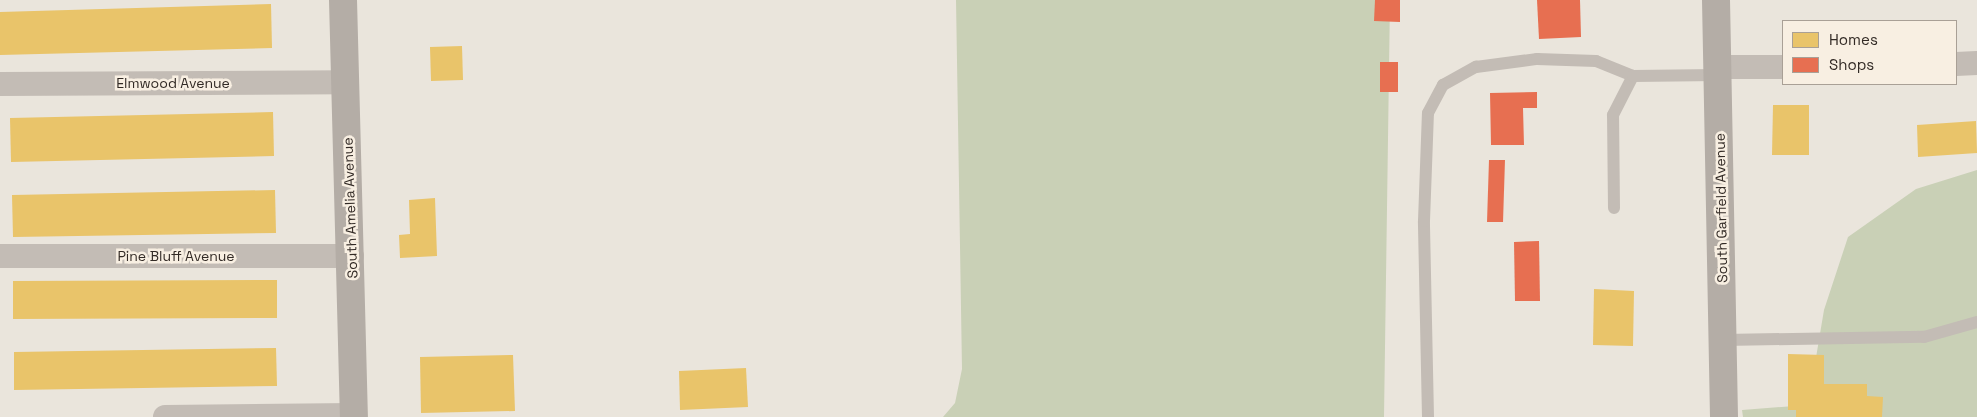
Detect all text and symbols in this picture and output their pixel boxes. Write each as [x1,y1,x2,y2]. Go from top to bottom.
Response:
legend [1782,20,1957,85]
text: Homes [1829,30,1878,49]
text: Shops [1829,55,1874,74]
street label: Elmwood Avenue [116,75,230,91]
street label: South Garfield Avenue [1711,133,1731,283]
street label: South Amelia Avenue [339,137,361,279]
street label: Pine Bluff Avenue [117,248,235,264]

